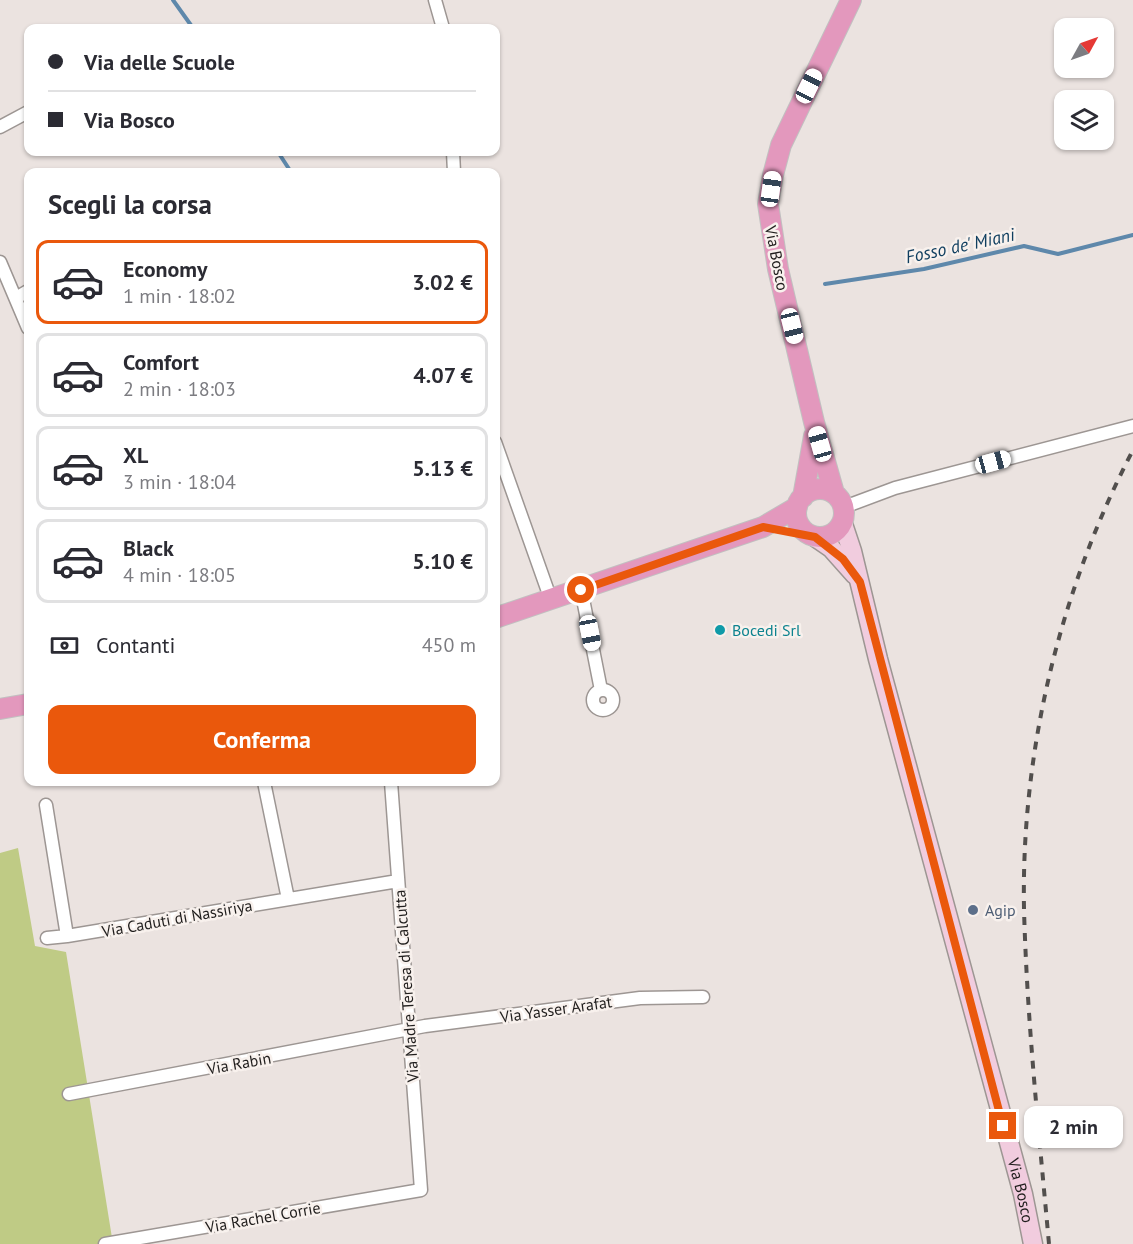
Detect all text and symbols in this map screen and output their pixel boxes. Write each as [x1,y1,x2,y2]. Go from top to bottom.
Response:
north arrow [1054,18,1114,78]
map controls [1054,18,1114,150]
text: Via delle Scuole [84,48,235,76]
car [793,66,825,106]
button: layers [1054,90,1114,150]
text: Via Bosco [84,106,175,134]
car [760,170,782,208]
text: Scegli la corsa [48,187,212,221]
water label: Fosso de' Miani [903,222,1018,268]
street label: Via Bosco [761,223,793,292]
icon: car [51,255,105,309]
text: Economy [123,255,207,283]
text: 3.02 € [412,268,473,296]
text: 1 min · 18:02 [123,283,236,309]
car [779,306,805,346]
icon: car [51,348,105,402]
text: Comfort [123,348,199,376]
text: 4.07 € [413,361,473,389]
text: 2 min · 18:03 [123,376,236,402]
car [806,424,834,464]
icon: car [51,441,105,495]
text: XL [123,441,148,469]
car [973,449,1013,475]
text: 5.13 € [412,454,473,482]
text: 3 min · 18:04 [123,469,236,495]
icon: car [51,534,105,588]
text: Black [123,534,174,562]
text: 5.10 € [412,547,473,575]
text: 4 min · 18:05 [123,562,236,588]
route start [567,576,594,603]
car [578,614,602,652]
place label: Bocedi Srl [732,620,801,640]
marker: Bocedi Srl [713,623,727,637]
icon: cash [48,629,81,662]
text: Contanti [96,631,175,659]
text: 450 m [422,632,476,658]
button: Conferma [48,705,476,774]
street label: Via Madre Teresa di Calcutta [389,889,423,1084]
street label: Via Caduti di Nassiriya [99,895,254,941]
place label: Agip [985,900,1016,920]
marker: Agip [966,903,980,917]
street label: Via Yasser Arafat [498,991,614,1027]
street label: Via Rabin [204,1048,273,1079]
callout: 2 min [1024,1105,1123,1147]
route end [989,1112,1016,1139]
text: 2 min [1049,1114,1098,1140]
street label: Via Bosco [1003,1155,1038,1224]
street label: Via Rachel Corrie [203,1197,322,1237]

